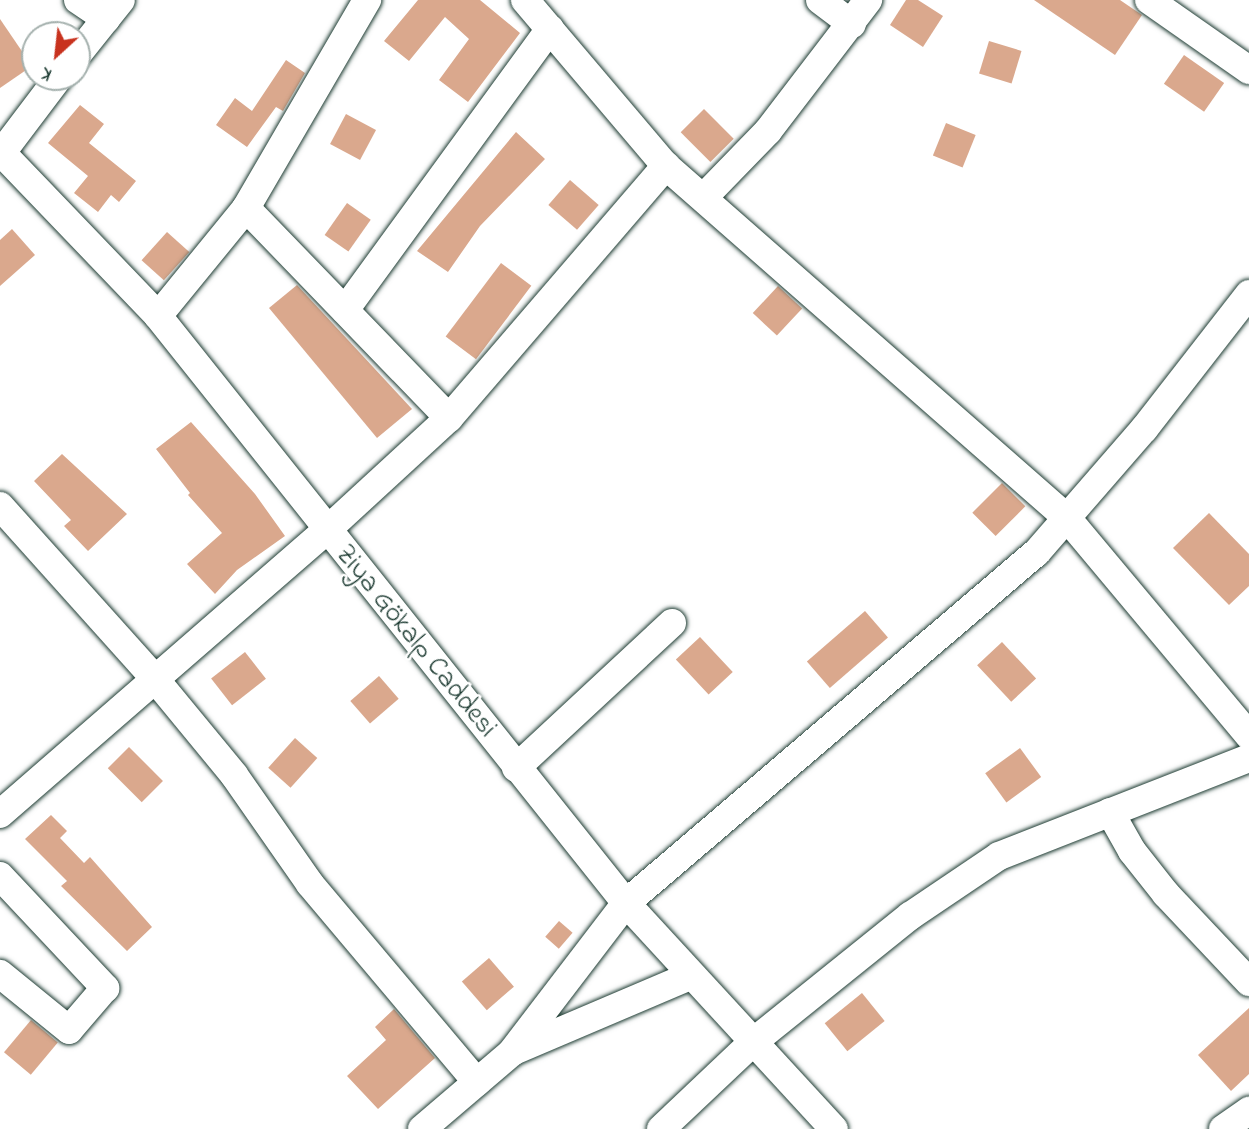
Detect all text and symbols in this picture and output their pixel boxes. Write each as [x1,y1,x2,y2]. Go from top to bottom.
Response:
north arrow [21,21,91,91]
text: K [37,59,57,87]
street label: Ziya Gökalp Caddesi [327,539,503,745]

